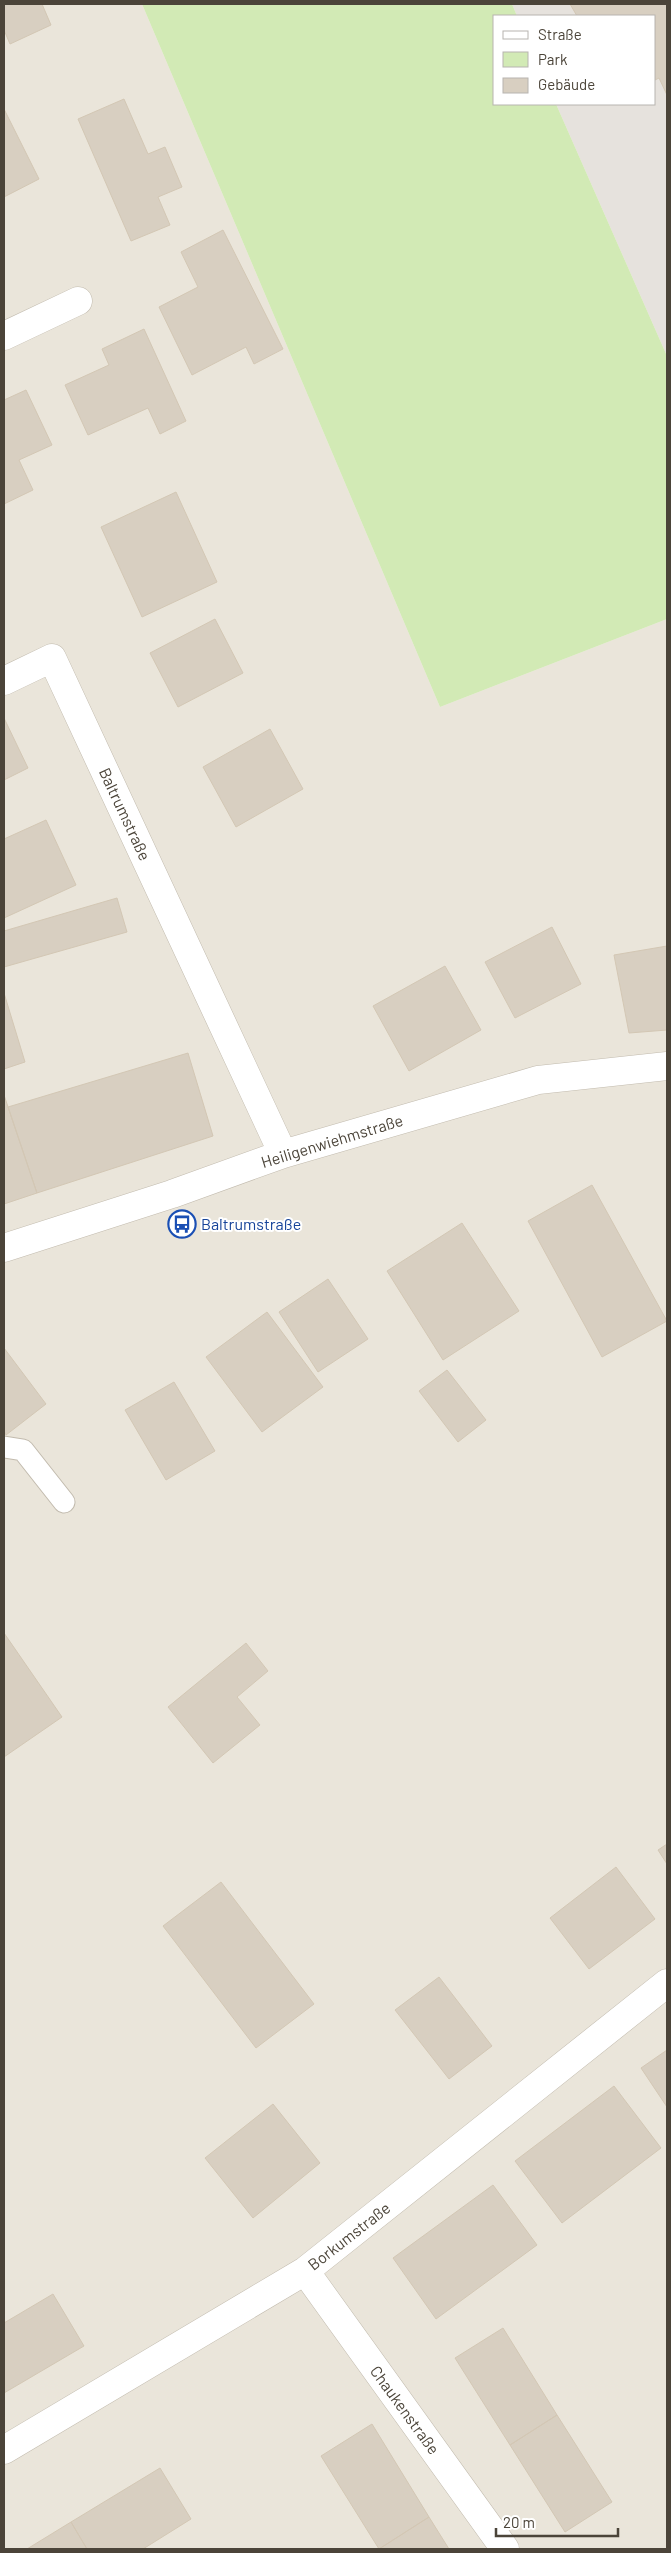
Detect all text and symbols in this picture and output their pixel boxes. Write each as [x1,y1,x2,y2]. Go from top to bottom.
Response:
legend [493,15,656,105]
text: Straße [538,25,582,43]
text: Park [538,50,568,68]
text: Gebäude [538,75,595,93]
street label: Baltrumstraße [96,764,155,863]
street label: Heiligenwiehmstraße [259,1110,405,1171]
bus stop icon: Baltrumstraße [167,1209,197,1239]
place label: Baltrumstraße [201,1214,301,1233]
street label: Borkumstraße [304,2198,394,2274]
street label: Chaukenstraße [367,2362,444,2458]
scale bar [496,2506,618,2538]
text: 20 m [503,2513,535,2531]

